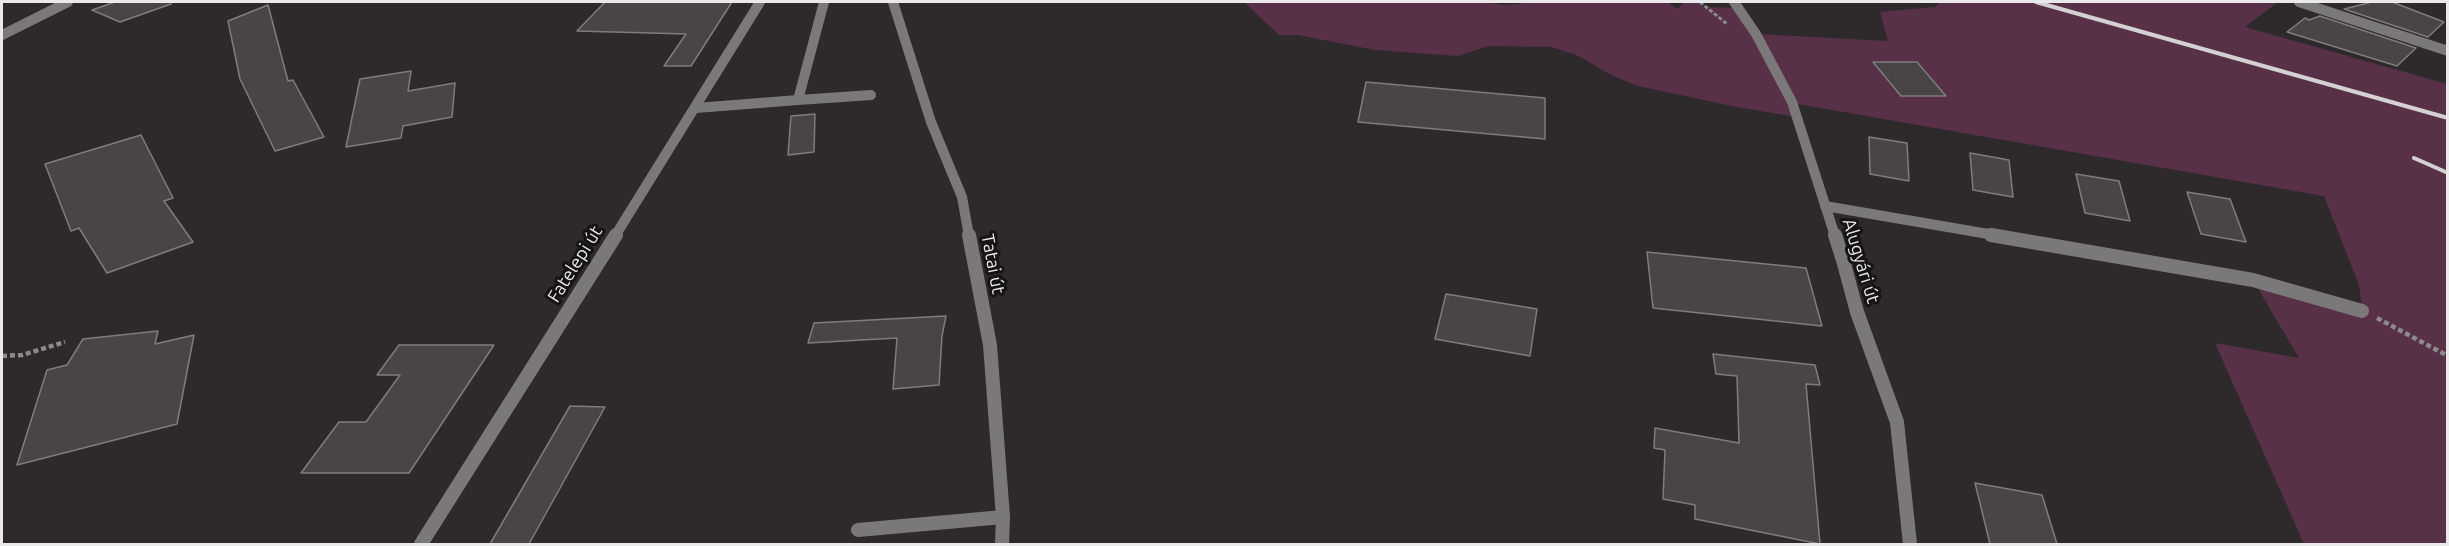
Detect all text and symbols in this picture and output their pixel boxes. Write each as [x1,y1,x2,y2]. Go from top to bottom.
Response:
street label: Alugyári út [1838,216,1884,306]
street label: Fatelepi út [543,222,607,306]
street label: Tatai út [977,232,1009,296]

